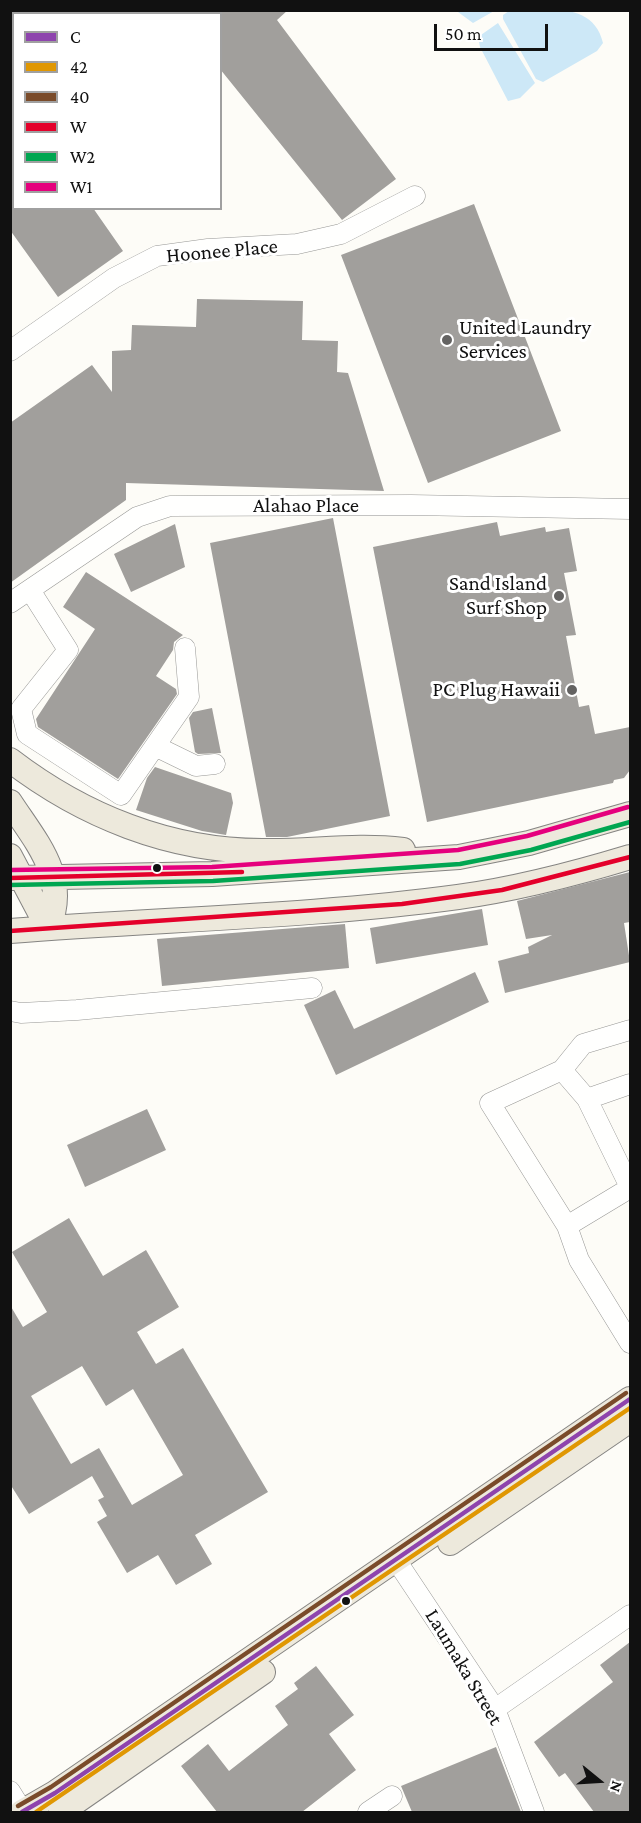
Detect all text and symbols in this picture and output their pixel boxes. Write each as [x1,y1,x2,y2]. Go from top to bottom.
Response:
legend [12,12,222,210]
scale bar [437,12,551,50]
text: 50 m [445,24,482,44]
text: C [70,27,81,47]
text: 42 [70,57,88,77]
text: 40 [70,87,89,107]
text: W [70,117,87,137]
text: W2 [70,147,95,167]
text: W1 [70,177,93,197]
street label: Hoonee Place [165,234,279,268]
place label: United Laundry Services [459,315,591,365]
marker: United Laundry Services [440,333,454,347]
street label: Alahao Place [253,493,359,519]
place label: Sand Island Surf Shop [449,571,547,621]
marker: Sand Island Surf Shop [552,589,566,603]
place label: PC Plug Hawaii [432,677,560,703]
marker: PC Plug Hawaii [565,683,579,697]
unlabelled marker [151,862,163,874]
unlabelled marker [340,1595,352,1607]
street label: Laumaka Street [420,1604,508,1730]
north arrow [569,1751,629,1811]
text: N [607,1779,626,1795]

